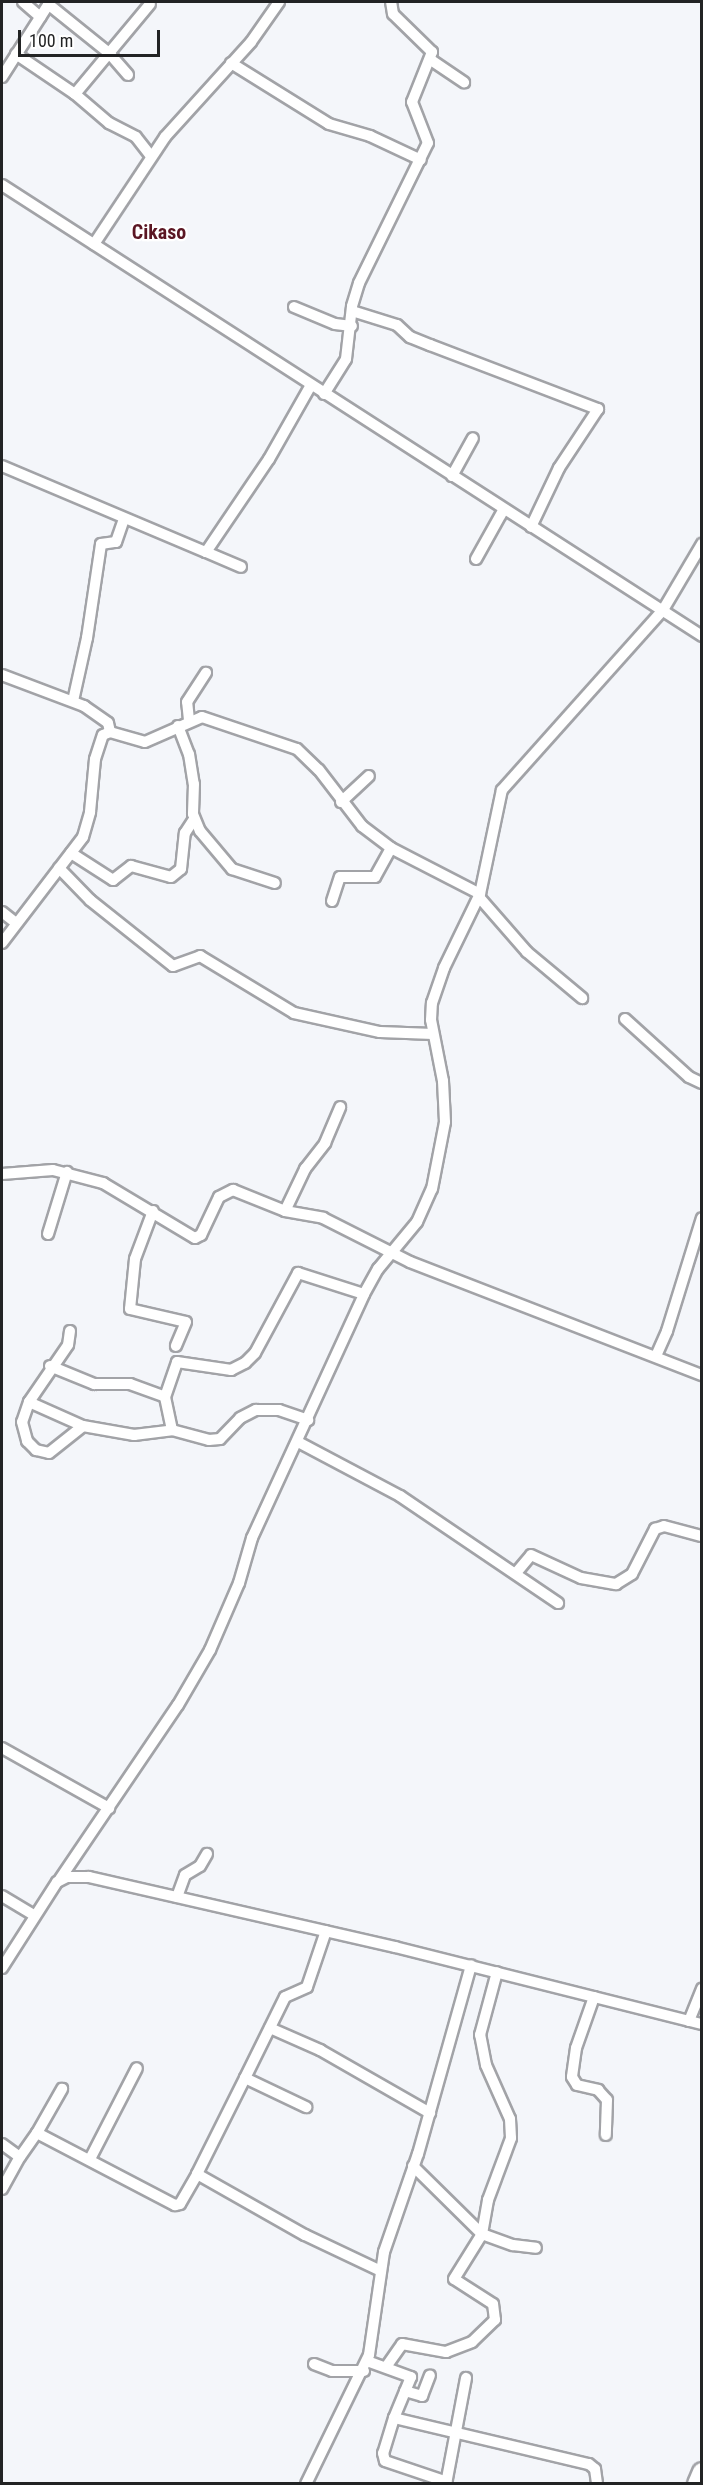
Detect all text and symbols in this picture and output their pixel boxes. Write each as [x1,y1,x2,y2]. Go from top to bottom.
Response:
scale bar [21,18,164,56]
text: 100 m [29,30,73,51]
district label: Cikaso [132,220,186,244]

